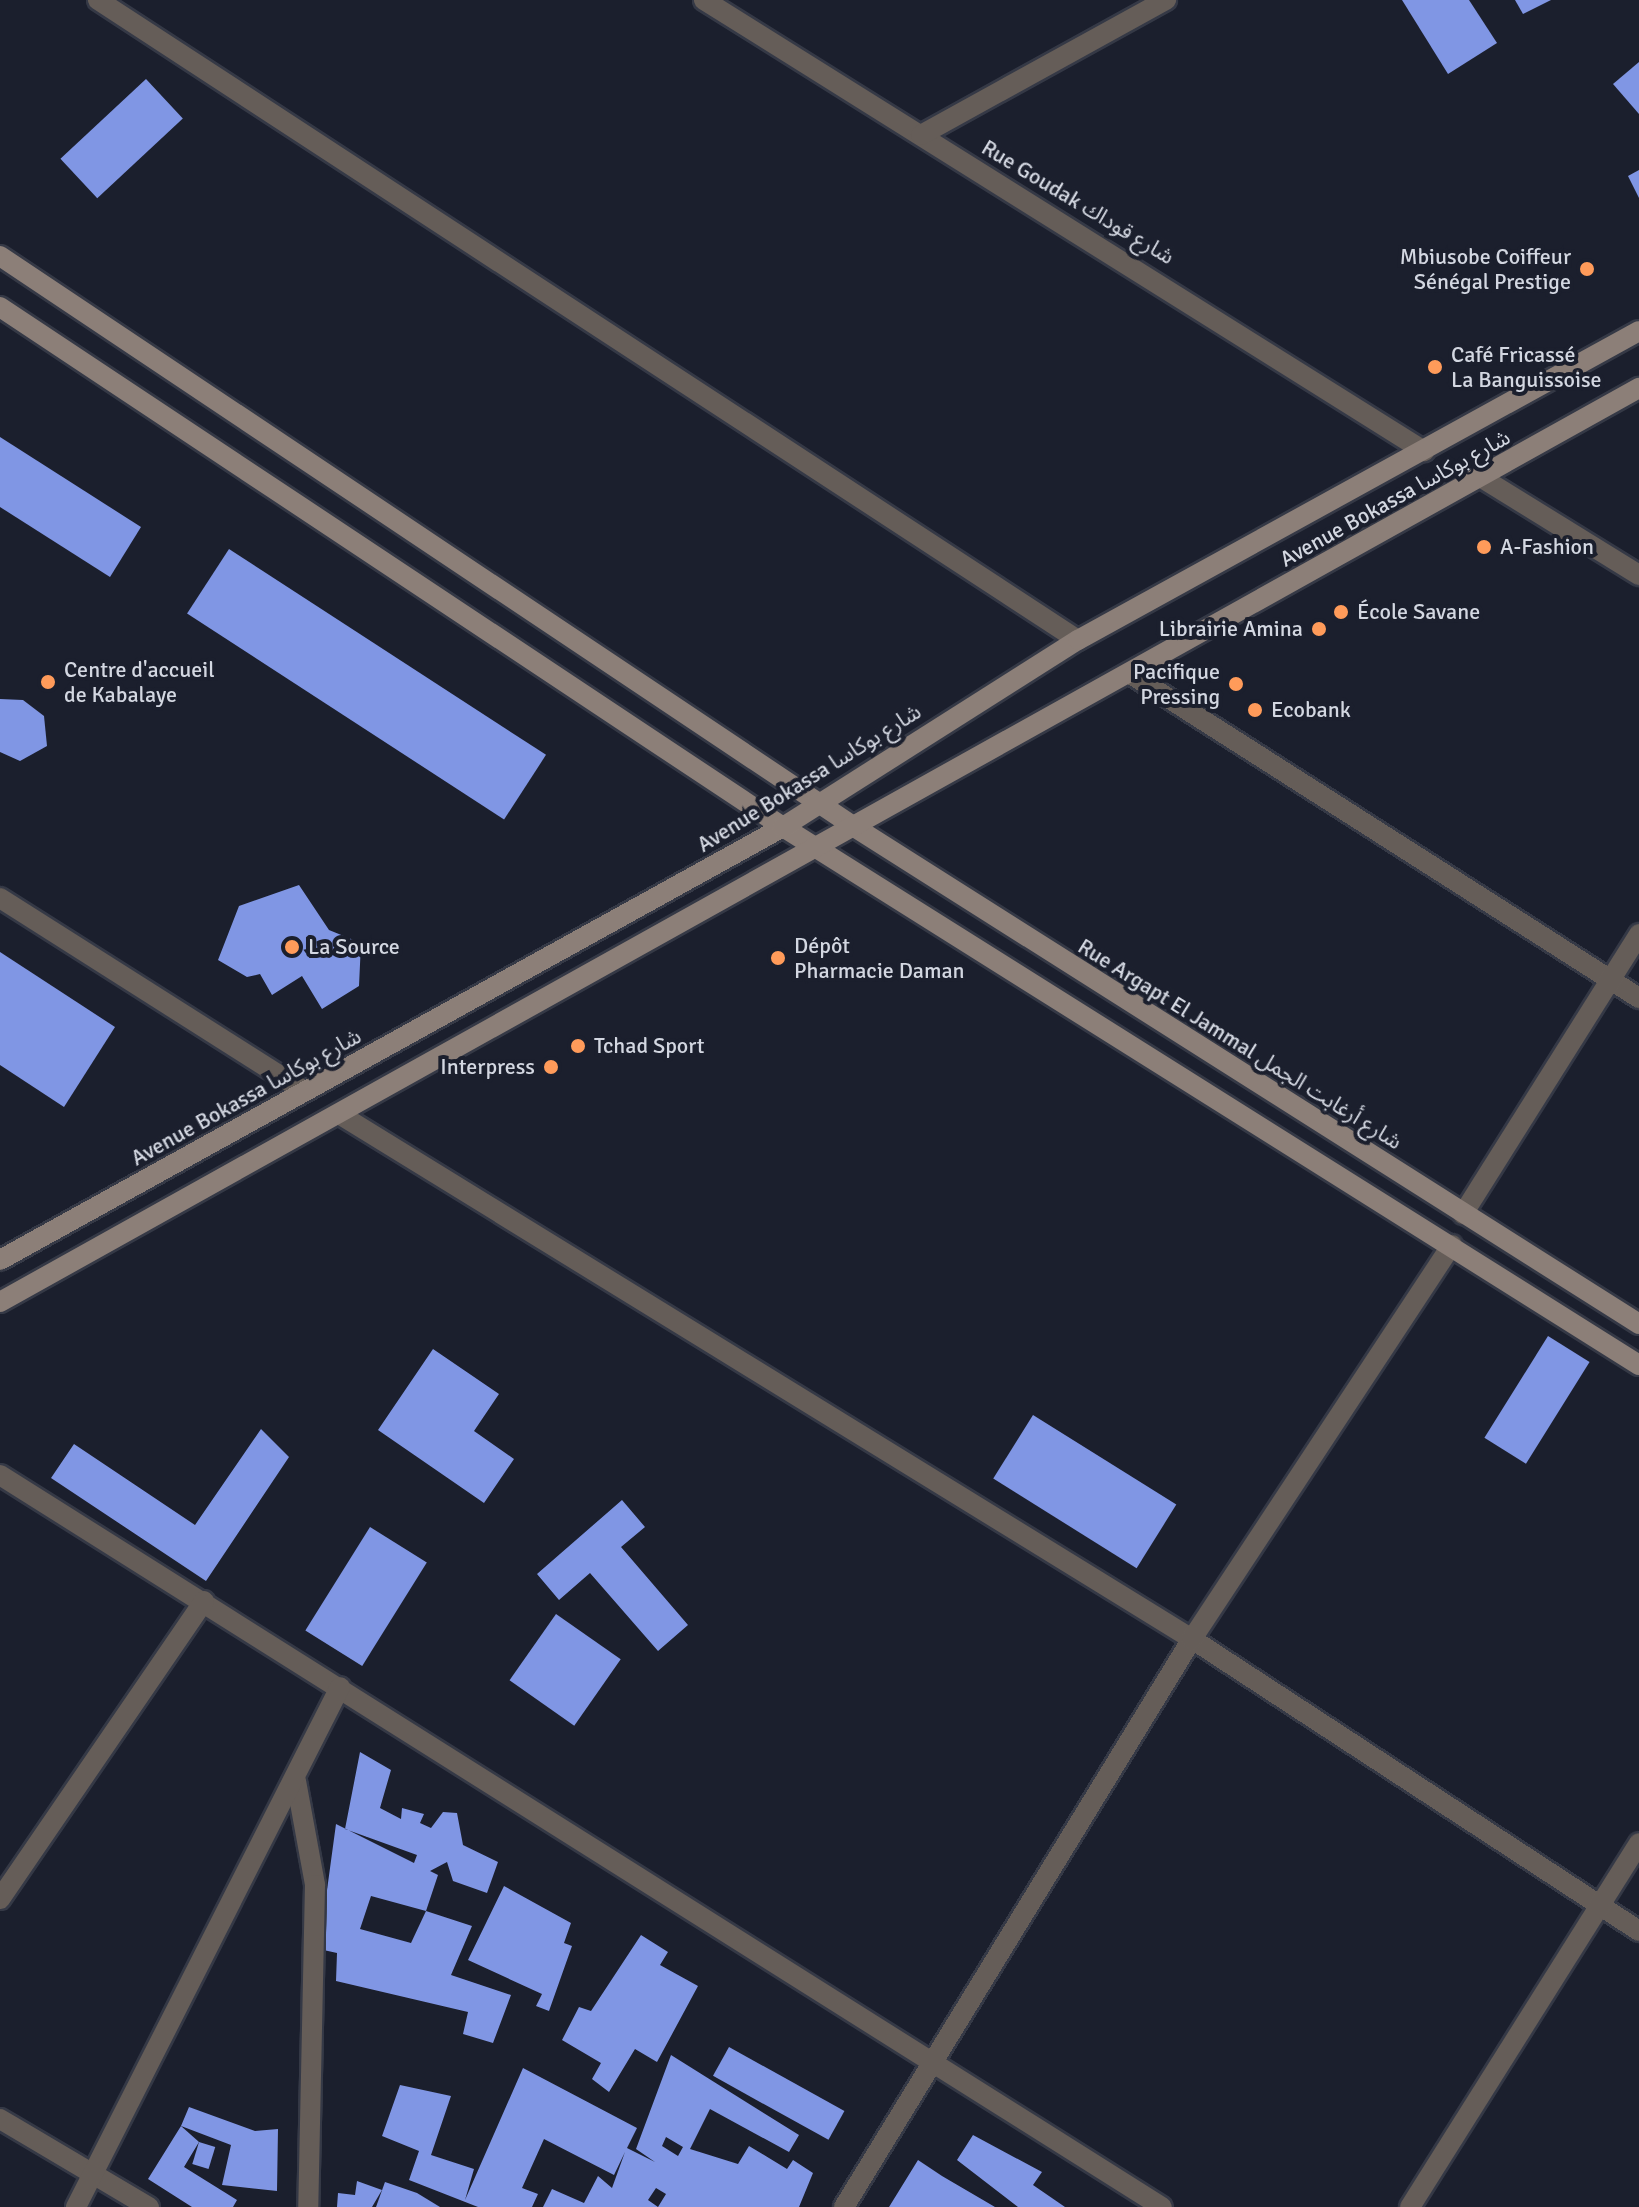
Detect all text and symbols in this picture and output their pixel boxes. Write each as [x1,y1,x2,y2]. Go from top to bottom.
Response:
street label: Rue Goudak شارع قوداك [977,134,1179,270]
place label: Mbiusobe Coiffeur Sénégal Prestige [1400,243,1571,294]
marker: Mbiusobe Coiffeur Sénégal Prestige [1578,260,1596,278]
place label: Café Fricassé La Banguissoise [1451,341,1602,392]
marker: Café Fricassé La Banguissoise [1426,358,1444,376]
street label: Avenue Bokassa شارع بوكاسا [1275,424,1515,572]
place label: A-Fashion [1500,534,1594,560]
marker: A-Fashion [1475,538,1493,556]
place label: École Savane [1357,599,1480,625]
marker: École Savane [1332,603,1350,621]
place label: Librairie Amina [1159,616,1303,642]
marker: Librairie Amina [1310,620,1328,638]
place label: Centre d'accueil de Kabalaye [64,656,215,708]
place label: Pacifique Pressing [1133,658,1220,710]
marker: Centre d'accueil de Kabalaye [39,673,57,691]
marker: Pacifique Pressing [1227,675,1245,693]
place label: Ecobank [1271,697,1351,723]
street label: Avenue Bokassa شارع بوكاسا [692,698,926,858]
marker: Ecobank [1246,701,1264,719]
place label: Dépôt Pharmacie Daman [794,932,965,984]
street label: Rue Argapt El Jammal شارع أرغابت الجمل [1073,933,1407,1155]
place label: La Source [308,934,400,960]
marker: La Source [283,938,301,956]
marker: Dépôt Pharmacie Daman [769,949,787,967]
street label: Avenue Bokassa شارع بوكاسا [126,1023,366,1171]
place label: Tchad Sport [594,1033,704,1059]
marker: Tchad Sport [569,1037,587,1055]
place label: Interpress [440,1054,535,1080]
marker: Interpress [542,1058,560,1076]

